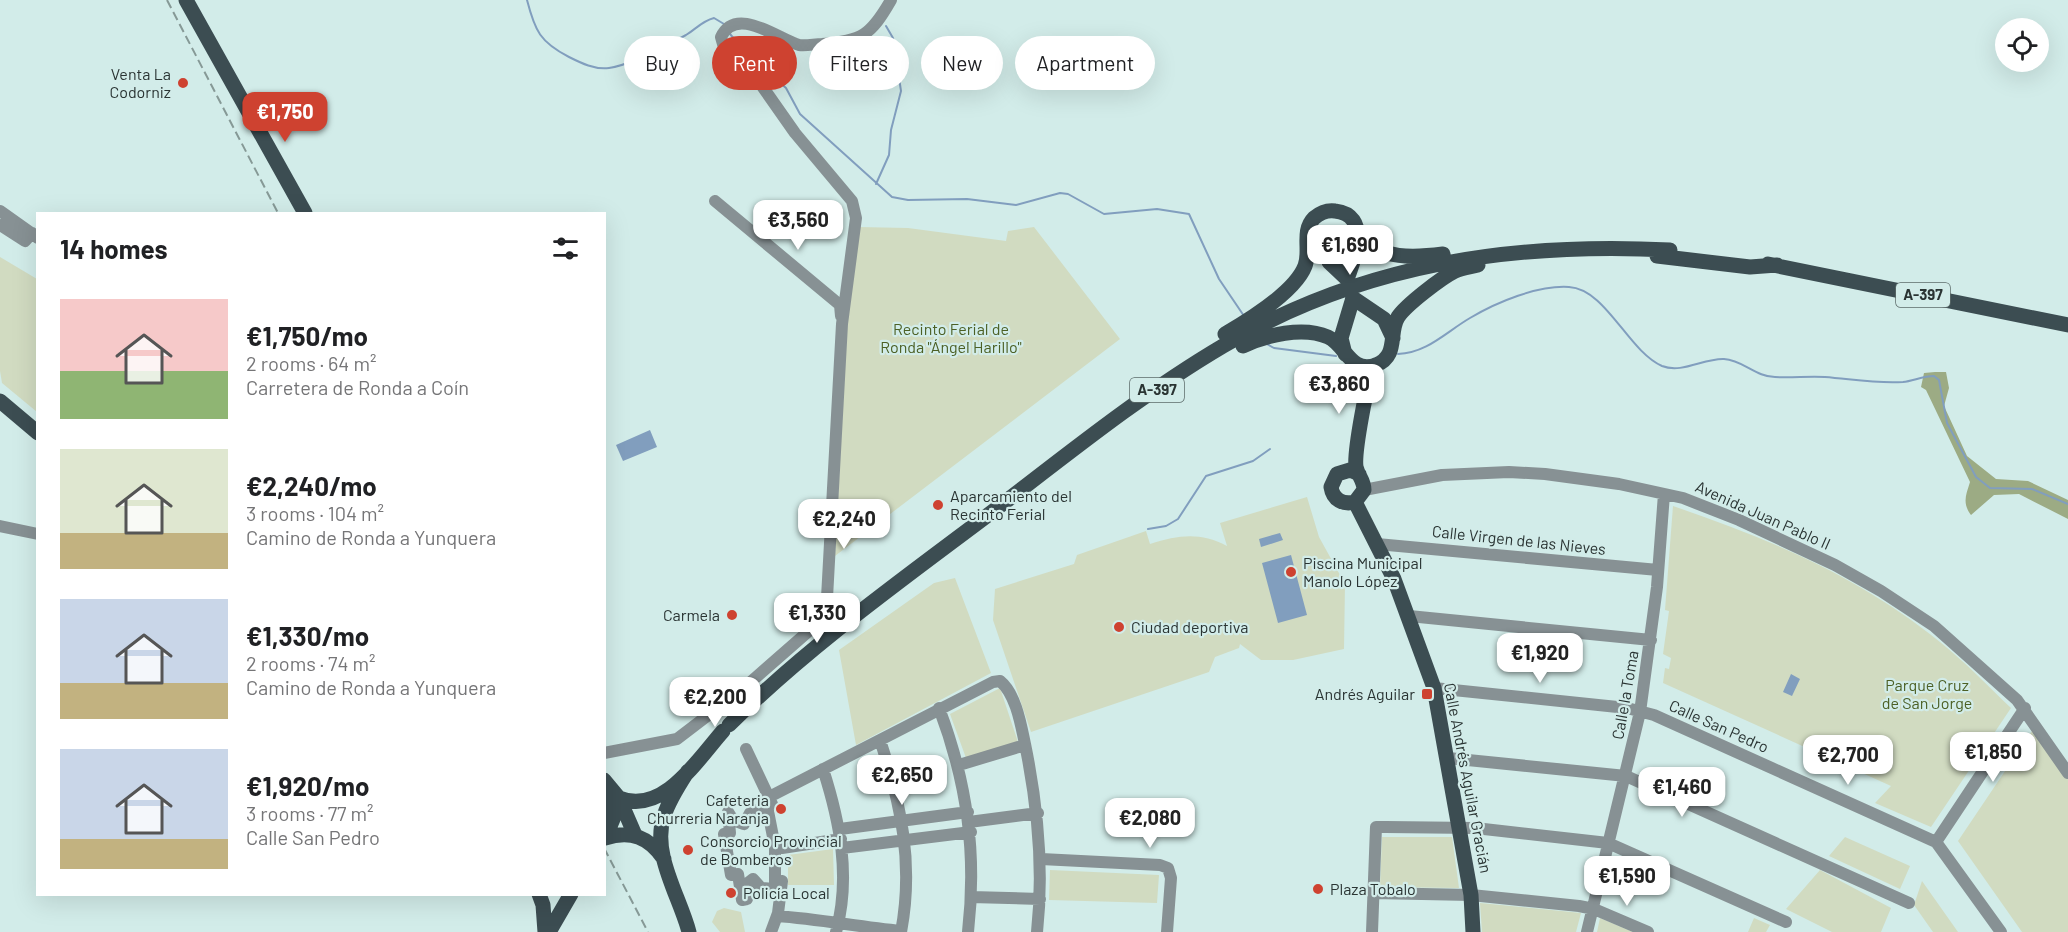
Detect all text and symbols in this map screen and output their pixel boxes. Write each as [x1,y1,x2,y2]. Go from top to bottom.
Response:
map controls [1995,18,2049,72]
button: locate [1995,18,2049,72]
chip: Buy [624,36,700,90]
chip: Rent [712,36,797,90]
chip: Filters [809,36,909,90]
chip: New [921,36,1003,90]
chip: Apartment [1015,36,1155,90]
place label: Venta La Codorniz [109,64,171,101]
marker: Venta La Codorniz [176,76,190,90]
pin: €1,750 [236,92,334,143]
text: €1,750 [256,99,314,123]
pin: €3,560 [749,200,847,251]
text: €3,560 [767,207,829,231]
pin: €1,690 [1301,225,1399,276]
icon: filters [549,232,582,265]
text: €1,690 [1321,232,1379,256]
text: 14 homes [60,233,167,264]
road number: A-397 [1896,283,1950,307]
park label: Recinto Ferial de Ronda "Ángel Harillo" [880,319,1022,356]
text: €1,750/mo [246,320,368,351]
icon: home [108,323,180,395]
text: 2 rooms · 64 m² [246,351,376,375]
pin: €3,860 [1290,364,1388,415]
text: €3,860 [1308,371,1370,395]
text: Carretera de Ronda a Coín [246,375,469,399]
road number: A-397 [1130,378,1184,402]
text: €2,240/mo [246,470,377,501]
icon: home [108,473,180,545]
street label: Avenida Juan Pablo II [1693,476,1834,553]
place label: Aparcamiento del Recinto Ferial [950,486,1072,523]
marker: Aparcamiento del Recinto Ferial [931,498,945,512]
pin: €2,240 [795,499,893,550]
text: 3 rooms · 104 m² [246,501,384,525]
text: €2,240 [812,506,876,530]
street label: Calle Virgen de las Nieves [1431,521,1607,558]
text: Camino de Ronda a Yunquera [246,525,496,549]
place label: Piscina Municipal Manolo López [1303,553,1422,590]
marker: Piscina Municipal Manolo López [1284,565,1298,579]
pin: €1,330 [768,593,866,644]
text: €1,330 [788,600,846,624]
place label: Carmela [663,605,720,624]
marker: Carmela [725,608,739,622]
place label: Ciudad deportiva [1131,617,1248,636]
text: €1,330/mo [246,620,369,651]
marker: Ciudad deportiva [1112,620,1126,634]
icon: home [108,623,180,695]
pin: €1,920 [1491,633,1589,684]
text: €1,920 [1511,640,1569,664]
street label: Calle la Toma [1607,649,1642,741]
text: 2 rooms · 74 m² [246,651,376,675]
text: Camino de Ronda a Yunquera [246,675,496,699]
park label: Parque Cruz de San Jorge [1882,675,1972,712]
pin: €2,200 [666,677,764,728]
street label: Calle Andrés Aguilar Gracián [1441,681,1496,875]
text: €2,200 [683,684,747,708]
place label: Andrés Aguilar [1315,684,1415,703]
marker: Andrés Aguilar [1420,687,1434,701]
street label: Calle San Pedro [1666,695,1772,756]
pin: €1,850 [1944,732,2042,783]
pin: €2,700 [1799,735,1897,786]
text: €1,850 [1964,739,2022,763]
text: €2,700 [1817,742,1879,766]
pin: €2,650 [853,755,951,806]
text: €2,650 [871,762,933,786]
pin: €1,460 [1633,767,1731,818]
text: €1,920/mo [246,770,369,801]
icon: home [108,773,180,845]
text: €1,460 [1652,774,1712,798]
place label: Cafeteria Churreria Naranja [647,790,769,827]
pin: €2,080 [1101,798,1199,849]
text: 3 rooms · 77 m² [246,801,374,825]
marker: Cafeteria Churreria Naranja [774,802,788,816]
text: €2,080 [1119,805,1181,829]
text: Calle San Pedro [246,825,380,849]
place label: Consorcio Provincial de Bomberos [700,831,842,868]
marker: Consorcio Provincial de Bomberos [681,843,695,857]
pin: €1,590 [1578,856,1676,907]
text: €1,590 [1598,863,1656,887]
place label: Plaza Tobalo [1330,879,1416,898]
marker: Plaza Tobalo [1311,882,1325,896]
place label: Policía Local [743,883,830,902]
marker: Policía Local [724,886,738,900]

